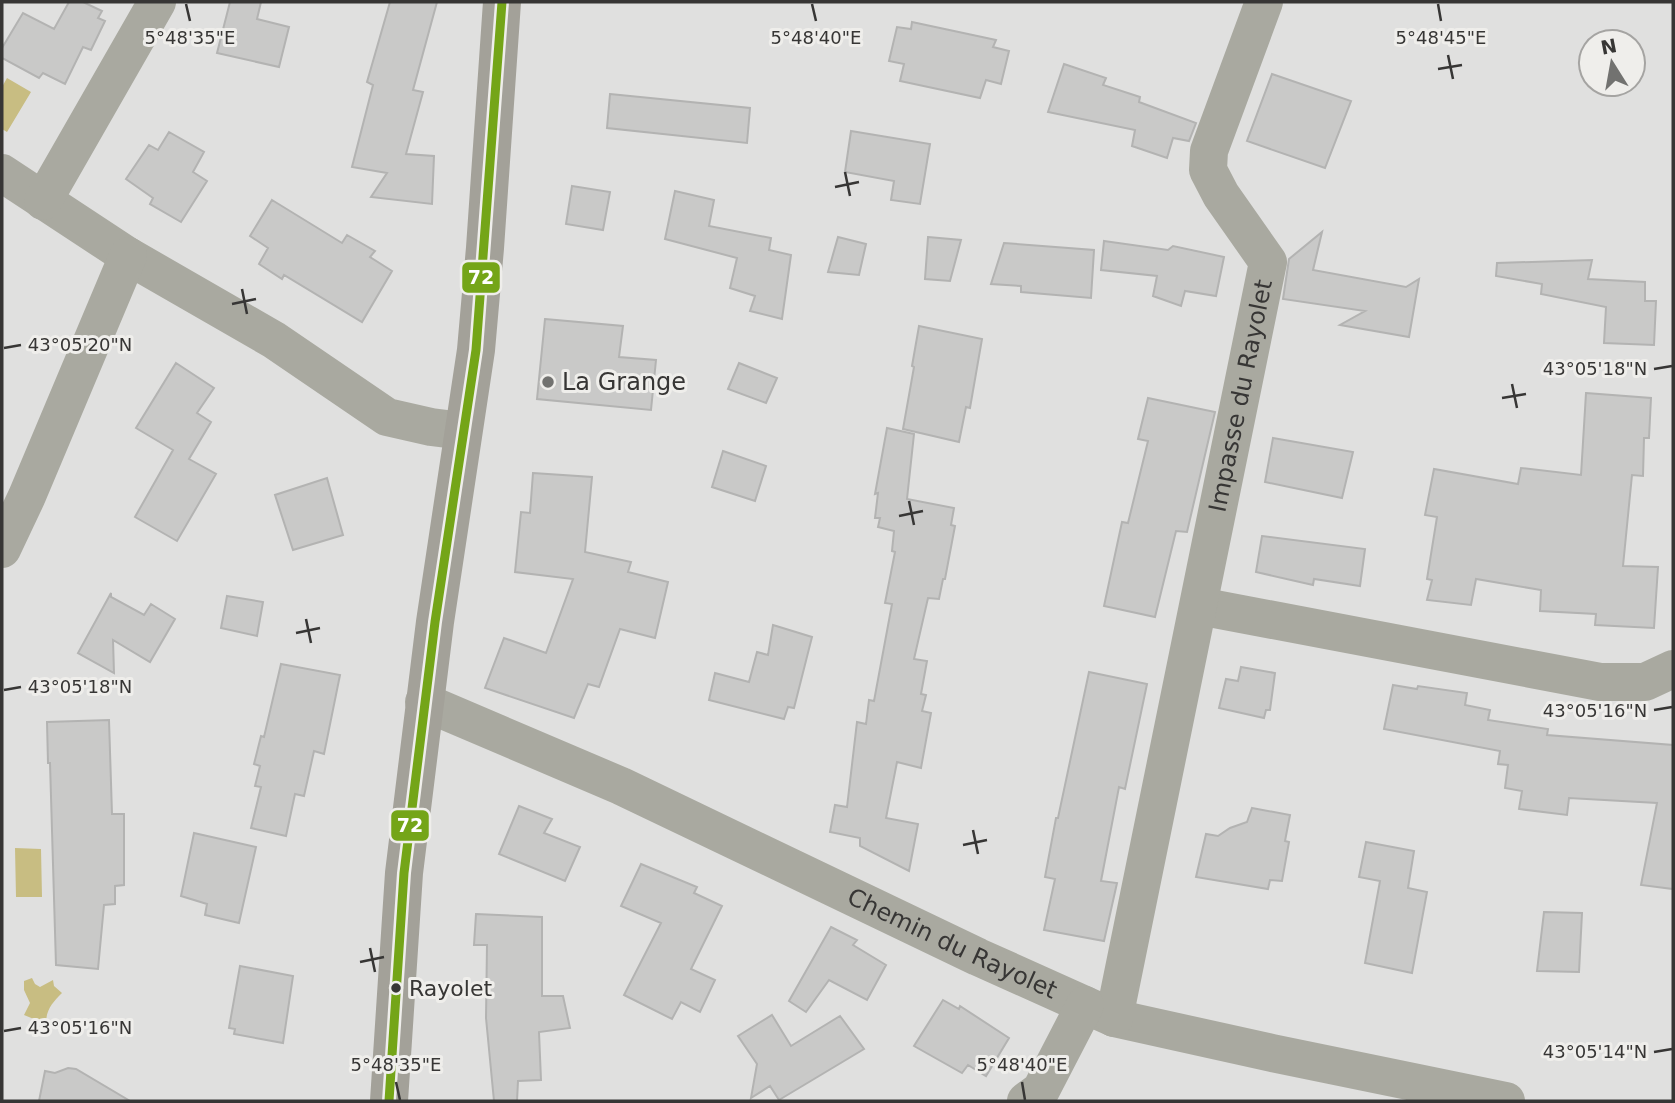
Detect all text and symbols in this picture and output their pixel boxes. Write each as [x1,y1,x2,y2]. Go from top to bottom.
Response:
text: 5°48'35"E [145,27,235,48]
text: 5°48'40"E [771,27,861,48]
text: 5°48'45"E [1396,27,1486,48]
north arrow [1577,28,1647,98]
text: N [1599,34,1619,59]
line badge: 72 [461,261,501,294]
text: 72 [468,266,494,288]
street label: Impasse du Rayolet [1203,277,1278,514]
text: 43°05'20"N [28,334,132,355]
text: 43°05'18"N [1543,358,1647,379]
place label: La Grange [562,368,686,396]
marker: La Grange [540,374,556,390]
text: 43°05'18"N [28,676,132,697]
text: 43°05'16"N [1543,700,1647,721]
line badge: 72 [390,809,430,842]
text: 72 [397,814,423,836]
street label: Chemin du Rayolet [843,883,1061,1005]
place label: Rayolet [409,976,492,1001]
marker: Rayolet [389,981,403,995]
text: 43°05'16"N [28,1017,132,1038]
text: 43°05'14"N [1543,1041,1647,1062]
text: 5°48'35"E [351,1054,441,1075]
text: 5°48'40"E [977,1054,1067,1075]

